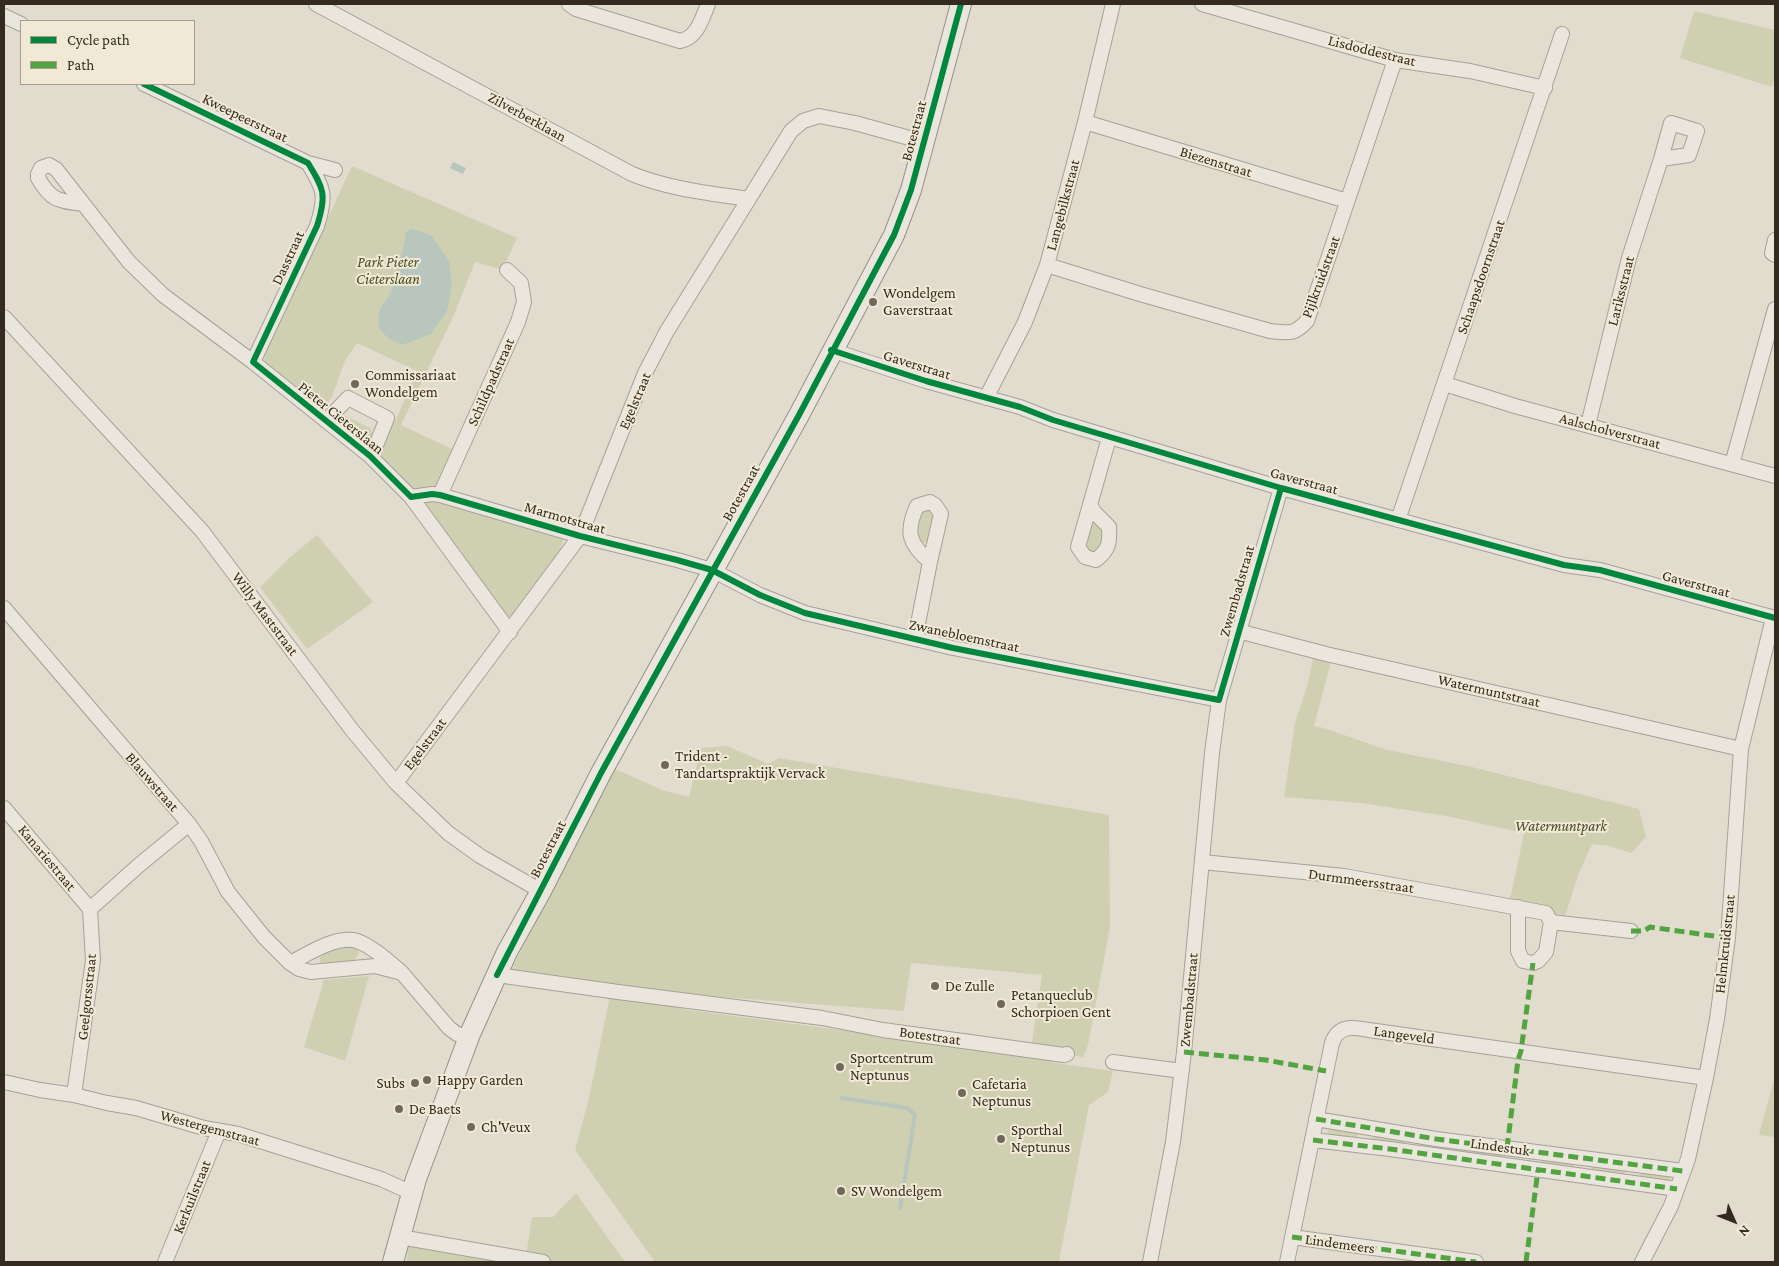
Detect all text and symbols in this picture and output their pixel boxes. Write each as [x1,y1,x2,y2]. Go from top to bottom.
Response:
legend [20,20,195,85]
street label: Lisdoddestraat [1326,31,1418,71]
text: Cycle path [67,32,130,48]
text: Path [67,57,94,73]
street label: Zilverberklaan [485,88,569,146]
street label: Kweepeerstraat [199,89,291,147]
street label: Botestraat [897,99,931,163]
street label: Biezenstraat [1178,143,1254,181]
street label: Langebilkstraat [1042,157,1084,253]
street label: Schaapsdoornstraat [1453,217,1509,337]
street label: Dasstraat [268,228,308,288]
street label: Pijlkruidstraat [1298,233,1344,321]
park label: Park Pieter Cieterslaan [356,253,420,288]
street label: Lariksstraat [1604,254,1638,328]
place label: Wondelgem Gaverstraat [883,284,956,319]
marker: Wondelgem Gaverstraat [867,296,879,308]
street label: Schildpadstraat [464,335,518,429]
street label: Gaverstraat [881,346,953,384]
place label: Commissariaat Wondelgem [365,366,456,401]
street label: Egelstraat [615,370,655,432]
street label: Pieter Cieterslaan [294,378,388,458]
marker: Commissariaat Wondelgem [349,378,361,390]
street label: Aalscholverstraat [1557,409,1663,453]
street label: Botestraat [718,462,764,524]
street label: Gaverstraat [1268,463,1340,499]
street label: Marmotstraat [522,498,608,538]
street label: Zwembadstraat [1215,543,1259,639]
street label: Gaverstraat [1660,566,1732,602]
street label: Willy Maststraat [228,569,302,659]
street label: Zwanebloemstraat [907,616,1021,656]
street label: Watermuntstraat [1436,670,1542,712]
street label: Egelstraat [400,714,450,774]
place label: Trident - Tandartspraktijk Vervack [675,747,825,782]
street label: Blauwstraat [121,749,183,815]
marker: Trident - Tandartspraktijk Vervack [659,759,671,771]
street label: Botestraat [526,817,570,881]
park label: Watermuntpark [1515,817,1607,835]
street label: Kanariestraat [14,821,80,895]
street label: Durmmeersstraat [1307,865,1415,897]
street label: Helmkruidstraat [1711,894,1739,994]
street label: Zwembadstraat [1176,952,1202,1048]
street label: Geelgorsstraat [73,953,101,1041]
place label: De Zulle [945,977,994,995]
marker: De Zulle [929,980,941,992]
place label: Petanqueclub Schorpioen Gent [1011,986,1111,1021]
marker: Petanqueclub Schorpioen Gent [995,998,1007,1010]
street label: Langeveld [1372,1022,1436,1048]
street label: Botestraat [898,1023,962,1049]
place label: Sportcentrum Neptunus [850,1049,934,1084]
marker: Sportcentrum Neptunus [834,1061,846,1073]
place label: Happy Garden [437,1071,523,1089]
place label: Subs [376,1074,405,1092]
marker: Happy Garden [421,1074,433,1086]
place label: Cafetaria Neptunus [972,1075,1031,1110]
marker: Subs [409,1077,421,1089]
marker: Cafetaria Neptunus [956,1087,968,1099]
place label: De Baets [409,1100,461,1118]
marker: De Baets [393,1103,405,1115]
street label: Westergemstraat [158,1106,262,1150]
place label: Ch'Veux [481,1118,531,1136]
marker: Ch'Veux [465,1121,477,1133]
place label: Sporthal Neptunus [1011,1121,1070,1156]
marker: Sporthal Neptunus [995,1133,1007,1145]
street label: Lindestuk [1469,1134,1531,1160]
street label: Kerkuilstraat [169,1158,215,1236]
place label: SV Wondelgem [851,1182,942,1200]
marker: SV Wondelgem [835,1185,847,1197]
north arrow [1709,1196,1759,1246]
text: N [1736,1222,1754,1240]
street label: Lindemeers [1304,1230,1376,1258]

